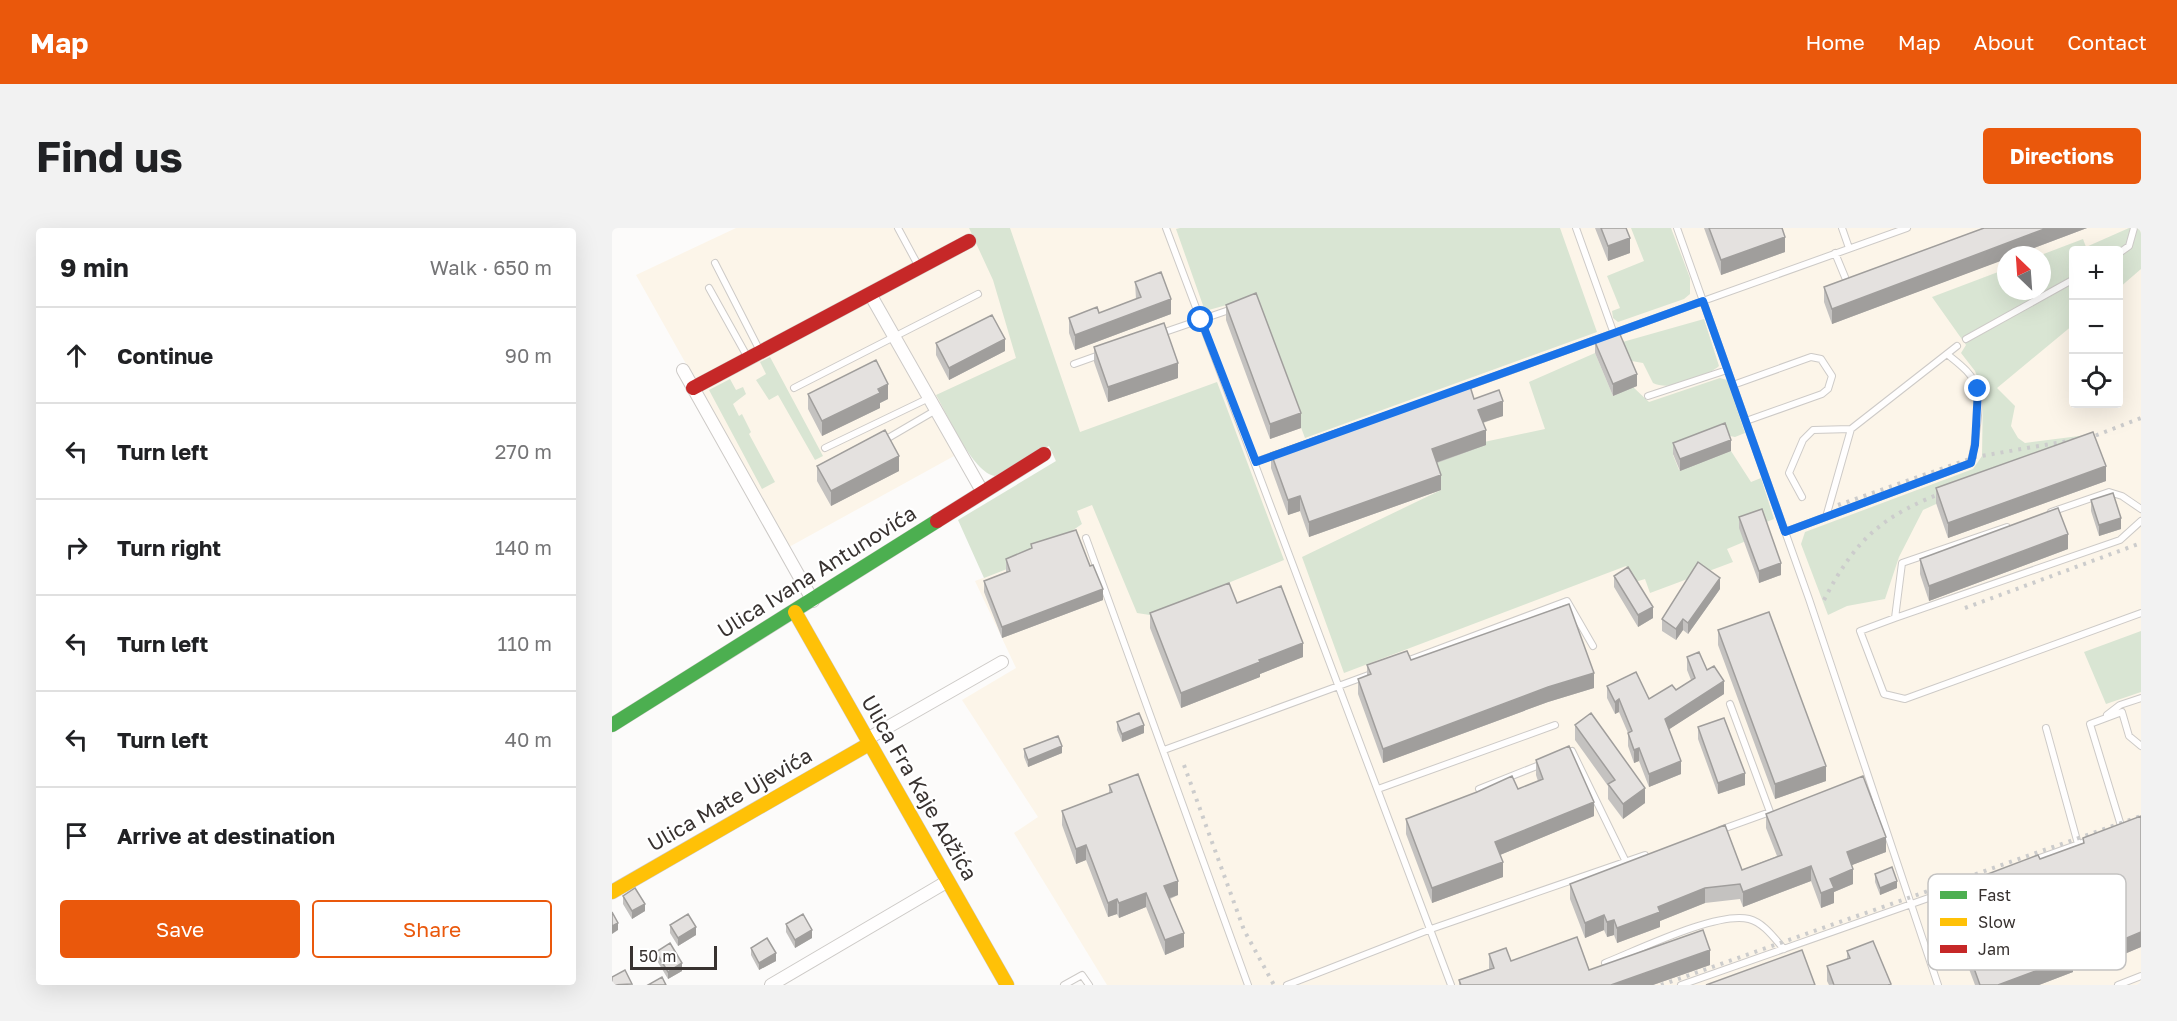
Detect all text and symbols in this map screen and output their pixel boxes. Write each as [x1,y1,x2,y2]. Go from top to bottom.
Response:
text: Map [30,26,88,59]
text: Home [1805,29,1865,55]
text: Map [1898,29,1941,55]
text: About [1974,29,2034,55]
text: Contact [2067,29,2147,55]
button: Directions [1983,128,2141,184]
text: Find us [36,131,183,181]
north arrow [1997,246,2051,300]
map controls [2069,246,2123,408]
button: + [2069,246,2123,300]
text: 9 min [60,252,129,283]
text: Walk · 650 m [430,255,552,279]
button: − [2069,300,2123,354]
route start [1187,306,1213,332]
icon: ahead [60,339,93,372]
text: Continue [117,342,213,369]
text: 90 m [505,343,552,367]
button: locate [2069,354,2123,408]
route end [1964,375,1990,401]
icon: left [60,435,93,468]
text: Turn left [117,438,208,465]
text: 270 m [495,439,552,463]
street label: Ulica Ivana Antunovića [712,499,921,643]
icon: right [60,531,93,564]
text: Turn right [117,534,221,561]
text: 140 m [495,535,552,559]
icon: left [60,627,93,660]
text: Turn left [117,630,208,657]
text: 110 m [498,631,552,655]
street label: Ulica Fra Kaje Adžića [856,690,983,885]
icon: left [60,723,93,756]
text: Turn left [117,726,208,753]
text: 40 m [505,727,552,751]
street label: Ulica Mate Ujevića [643,742,816,857]
icon: arrive [60,819,93,852]
text: Arrive at destination [117,822,335,849]
legend [1928,874,2126,970]
text: Fast [1978,885,2011,905]
button: Save [60,900,300,958]
button: Share [312,900,552,958]
text: Slow [1978,912,2016,932]
text: Jam [1978,939,2010,959]
scale bar [630,943,717,970]
text: 50 m [639,946,676,966]

